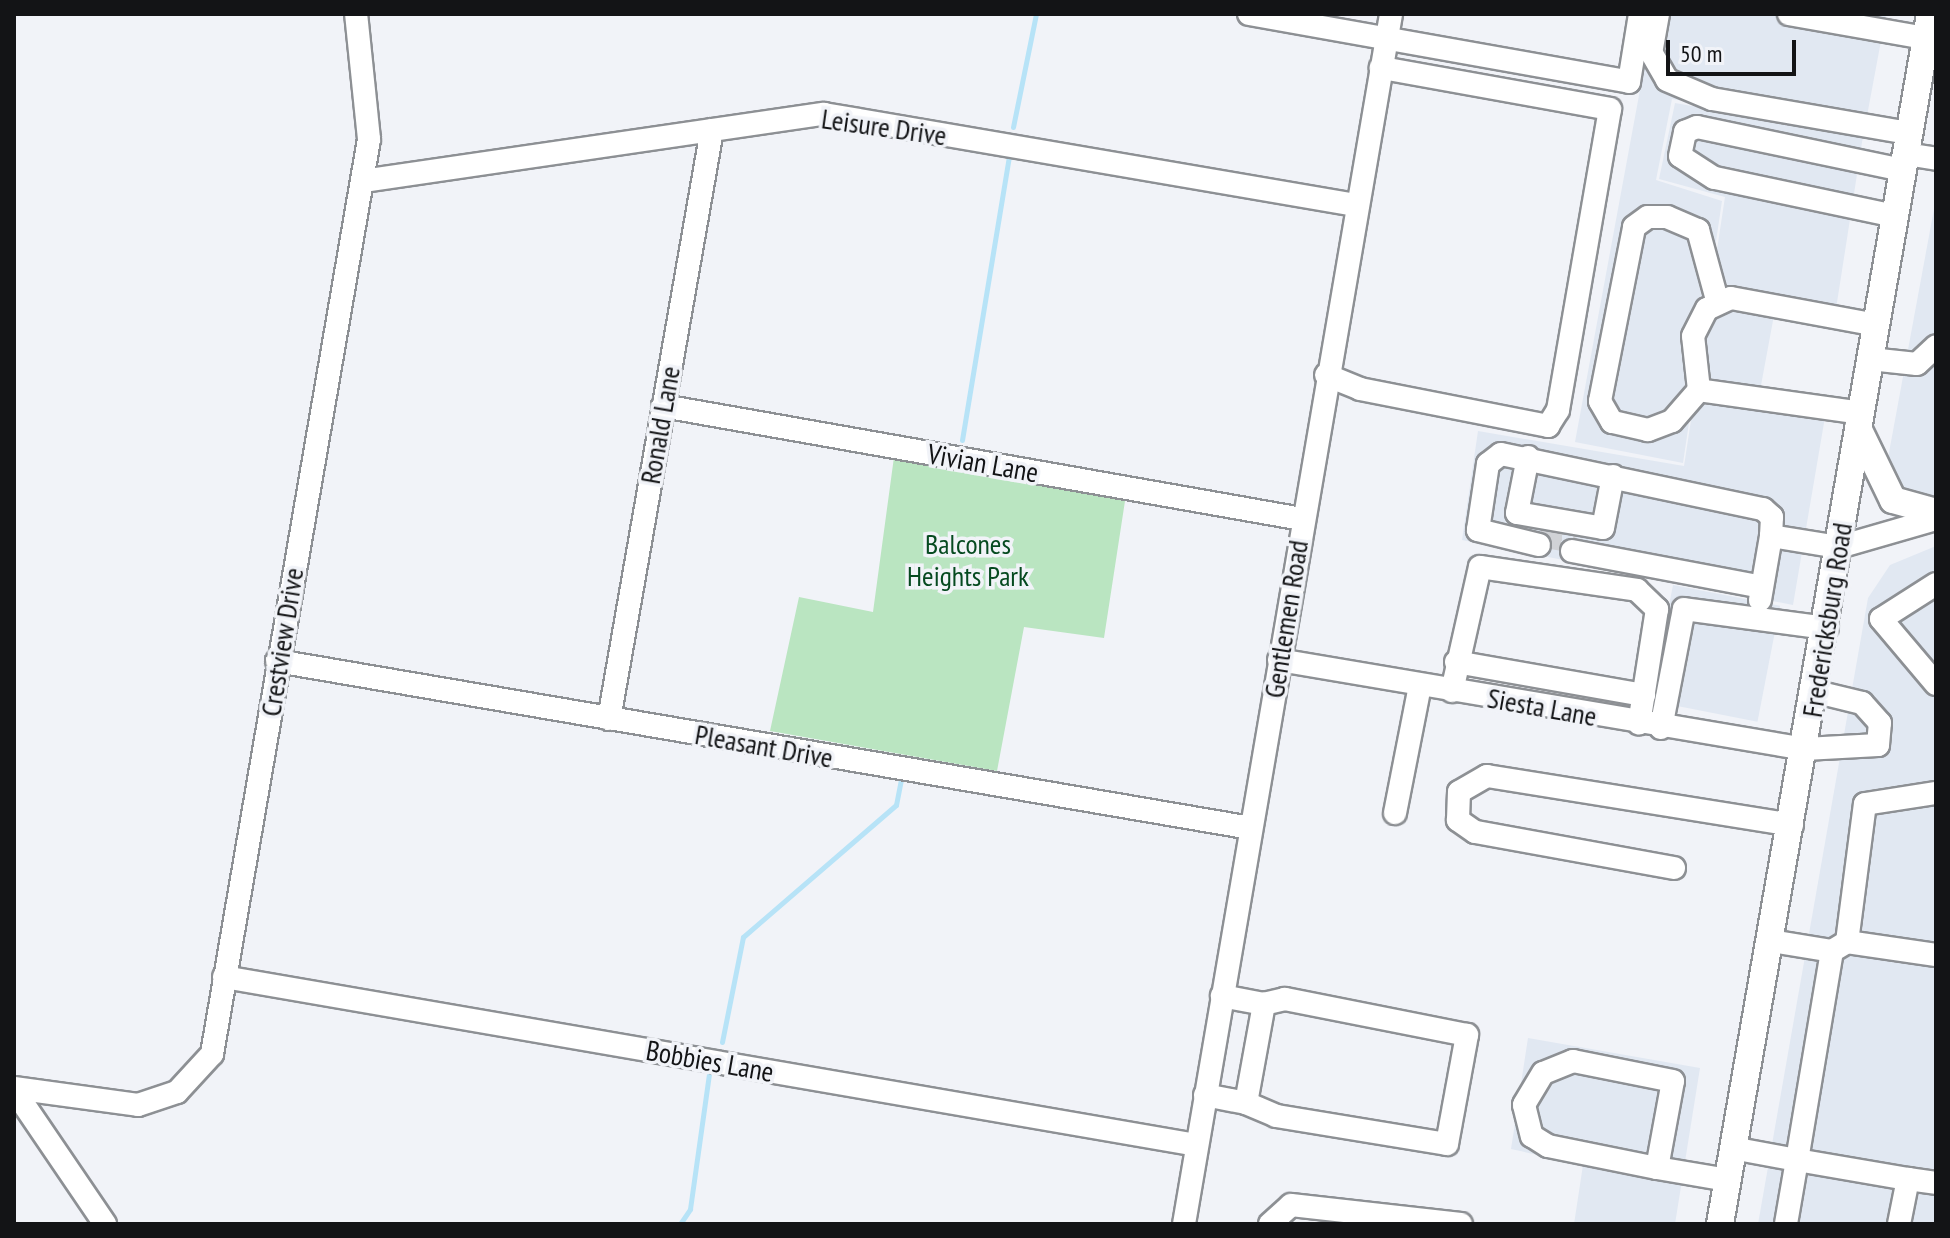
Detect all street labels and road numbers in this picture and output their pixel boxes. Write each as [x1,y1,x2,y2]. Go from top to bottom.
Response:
street label: Leisure Drive [819,102,949,152]
street label: Ronald Lane [633,364,687,486]
street label: Vivian Lane [925,437,1041,489]
street label: Fredericksburg Road [1795,520,1859,720]
street label: Gentlemen Road [1257,538,1315,700]
street label: Crestview Drive [254,565,310,719]
street label: Siesta Lane [1485,681,1599,733]
street label: Pleasant Drive [692,717,836,775]
street label: Bobbies Lane [644,1033,776,1089]

